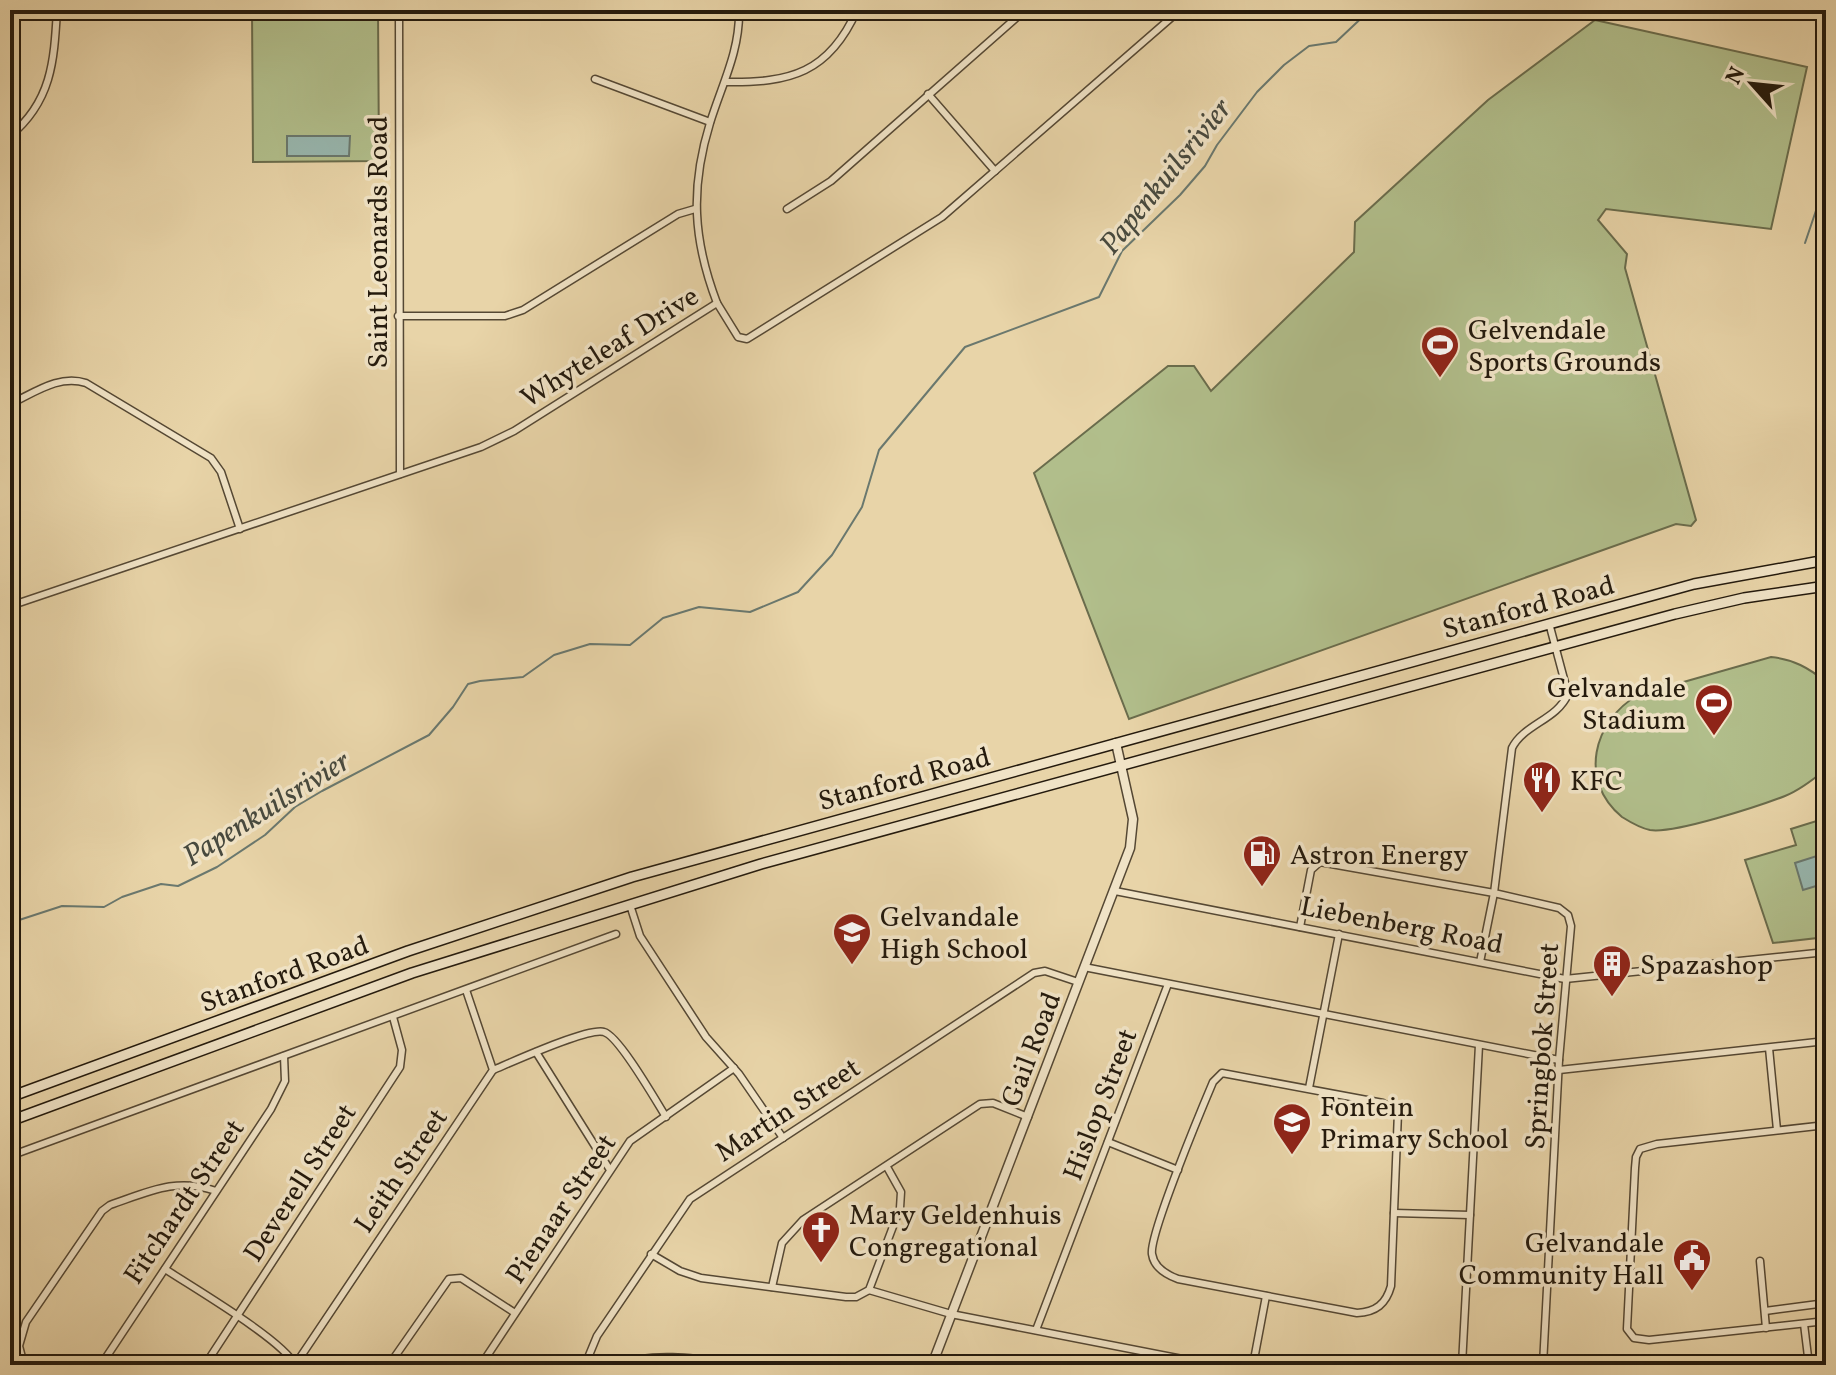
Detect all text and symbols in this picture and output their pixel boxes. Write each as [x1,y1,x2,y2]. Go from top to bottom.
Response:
north arrow [1712,44,1792,124]
text: N [1719,62,1754,90]
water label: Papenkuilsrivier [1090,90,1243,264]
street label: Saint Leonards Road [360,116,399,368]
street label: Whyteleaf Drive [514,278,707,419]
place label: Gelvendale Sports Grounds [1468,312,1661,383]
sports icon: Gelvendale Sports Grounds [1419,324,1461,379]
street label: Stanford Road [1438,567,1619,650]
place label: Gelvandale Stadium [1547,670,1686,741]
sports icon: Gelvandale Stadium [1693,682,1735,737]
street label: Stanford Road [814,739,995,822]
water label: Papenkuilsrivier [175,741,359,878]
restaurant icon: KFC [1521,759,1563,814]
place label: KFC [1570,763,1623,802]
fuel station icon: Astron Energy [1241,833,1283,888]
place label: Astron Energy [1290,837,1468,876]
street label: Liebenberg Road [1297,888,1506,965]
place label: Gelvandale High School [880,899,1028,970]
school or university icon: Gelvandale High School [831,911,873,966]
street label: Stanford Road [195,927,375,1024]
street label: Springbok Street [1517,942,1570,1151]
building icon: Spazashop [1591,943,1633,998]
place label: Spazashop [1640,947,1773,986]
street label: Gail Road [993,987,1072,1113]
street label: Hislop Street [1054,1023,1148,1186]
street label: Martin Street [708,1050,868,1173]
place label: Fontein Primary School [1320,1089,1509,1160]
street label: Deverell Street [235,1096,367,1270]
street label: Leith Street [346,1101,458,1242]
school or university icon: Fontein Primary School [1271,1101,1313,1156]
street label: Fitchardt Street [115,1112,255,1293]
street label: Pienaar Street [497,1127,627,1292]
place label: Mary Geldenhuis Congregational [849,1197,1061,1268]
church icon: Mary Geldenhuis Congregational [800,1209,842,1264]
place label: Gelvandale Community Hall [1459,1225,1664,1296]
public building icon: Gelvandale Community Hall [1671,1237,1713,1292]

